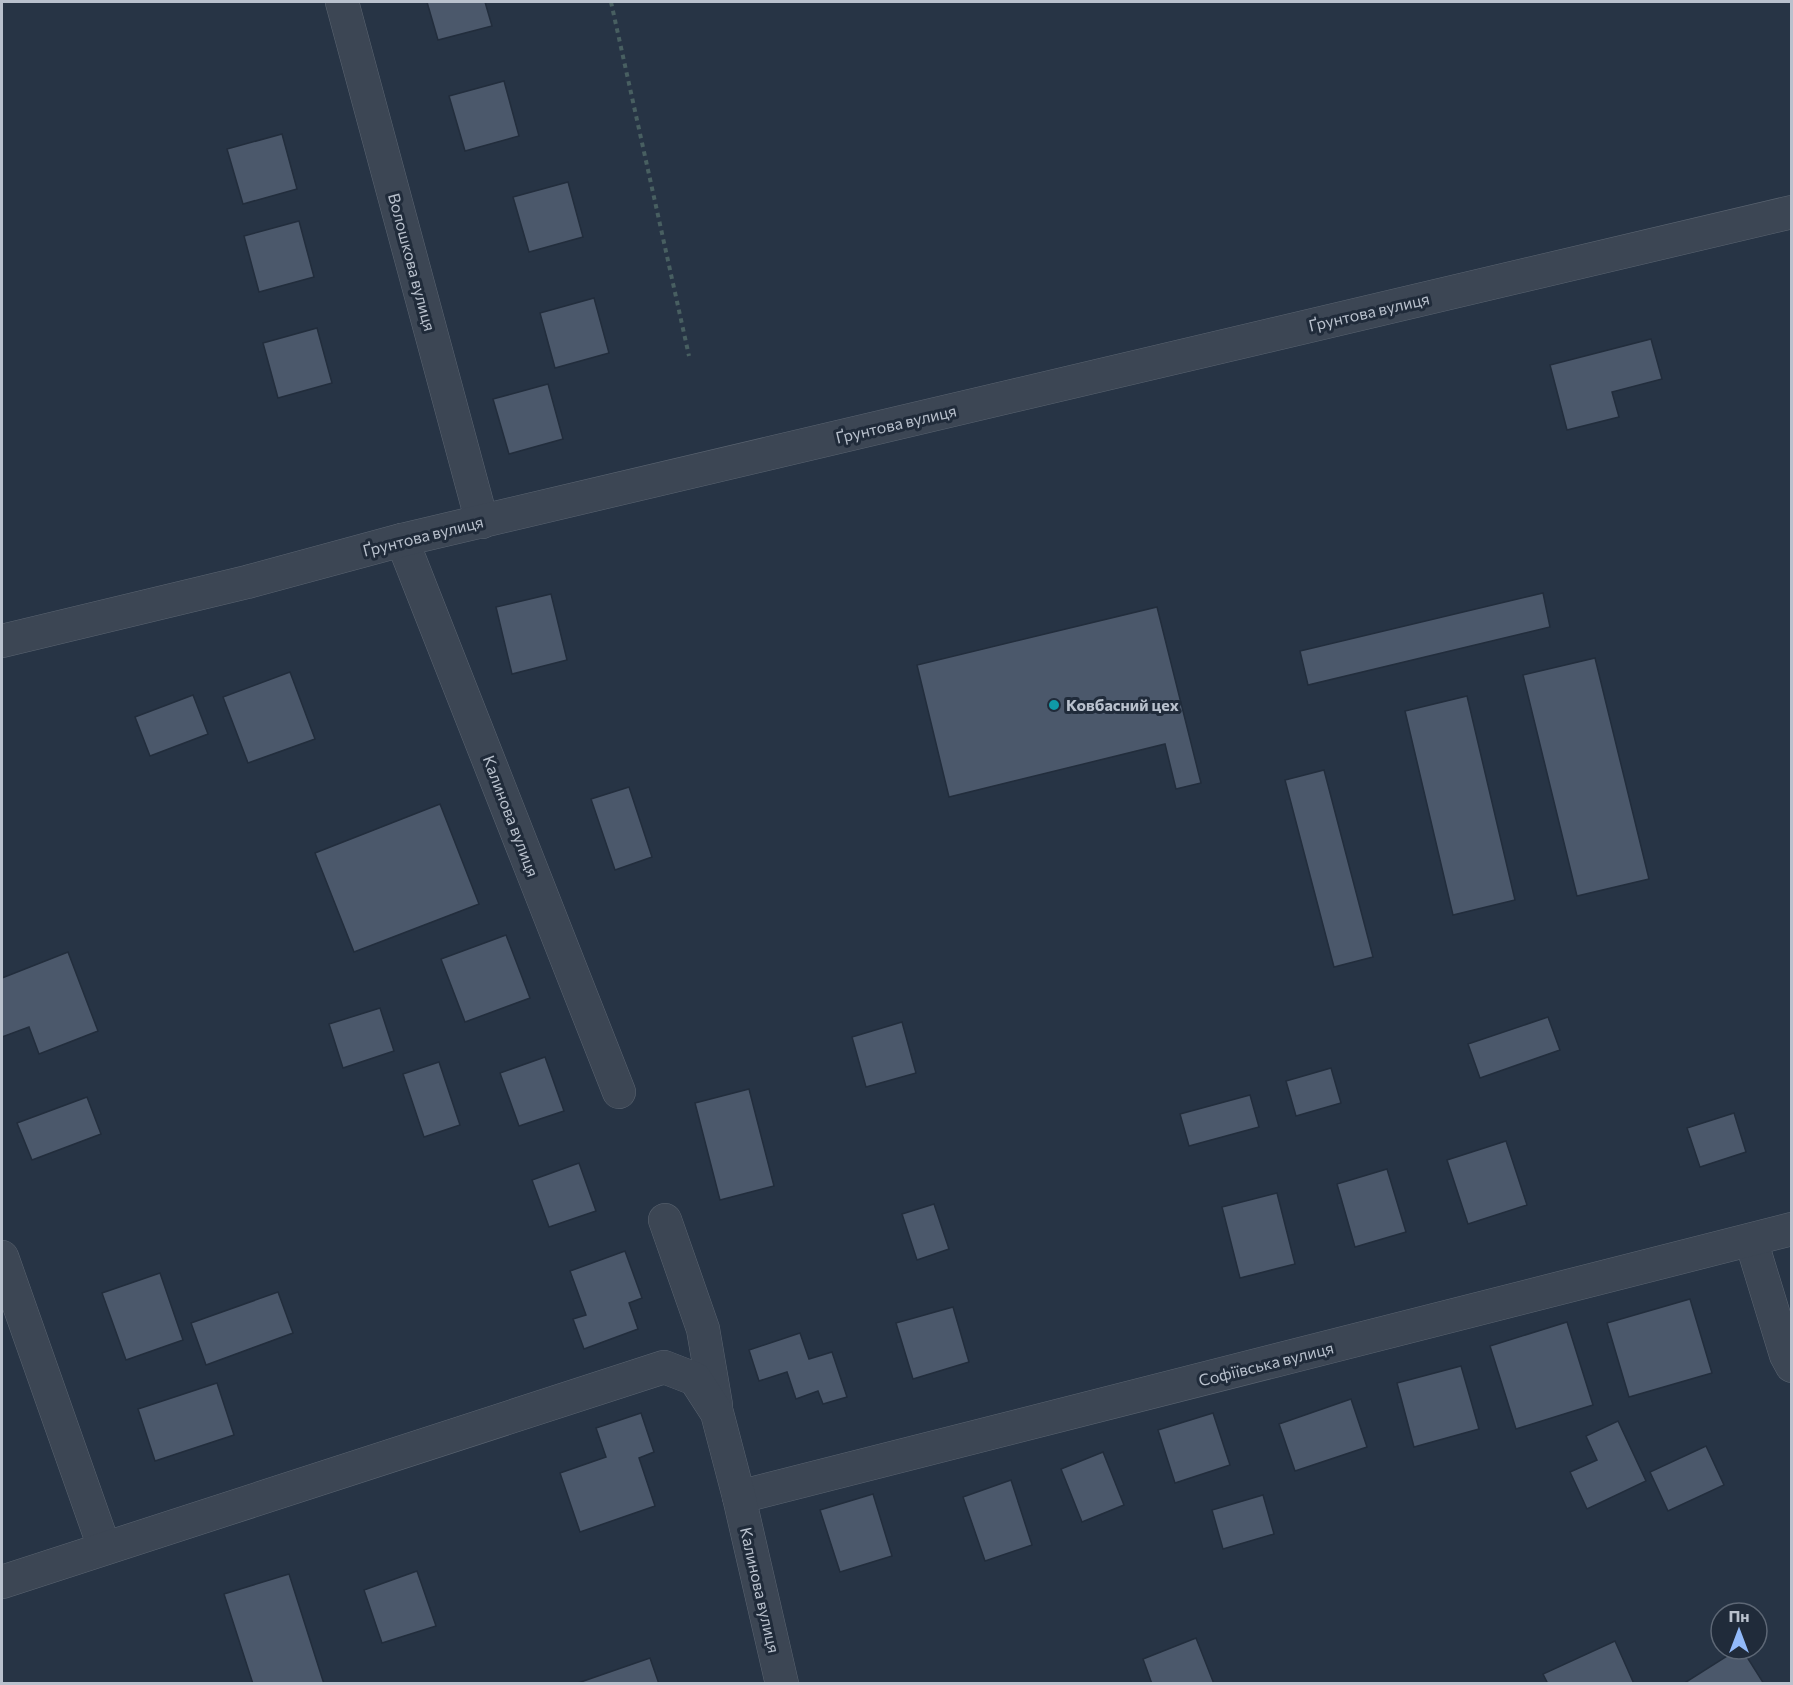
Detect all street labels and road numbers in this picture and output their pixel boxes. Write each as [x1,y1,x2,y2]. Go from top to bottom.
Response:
street label: Волошкова вулиця [385,191,440,333]
street label: Ґрунтова вулиця [1307,288,1431,335]
street label: Ґрунтова вулиця [834,400,958,447]
street label: Ґрунтова вулиця [361,511,485,560]
street label: Калинова вулиця [480,753,543,879]
street label: Софіївська вулиця [1196,1338,1335,1389]
street label: Калинова вулиця [737,1525,784,1655]

